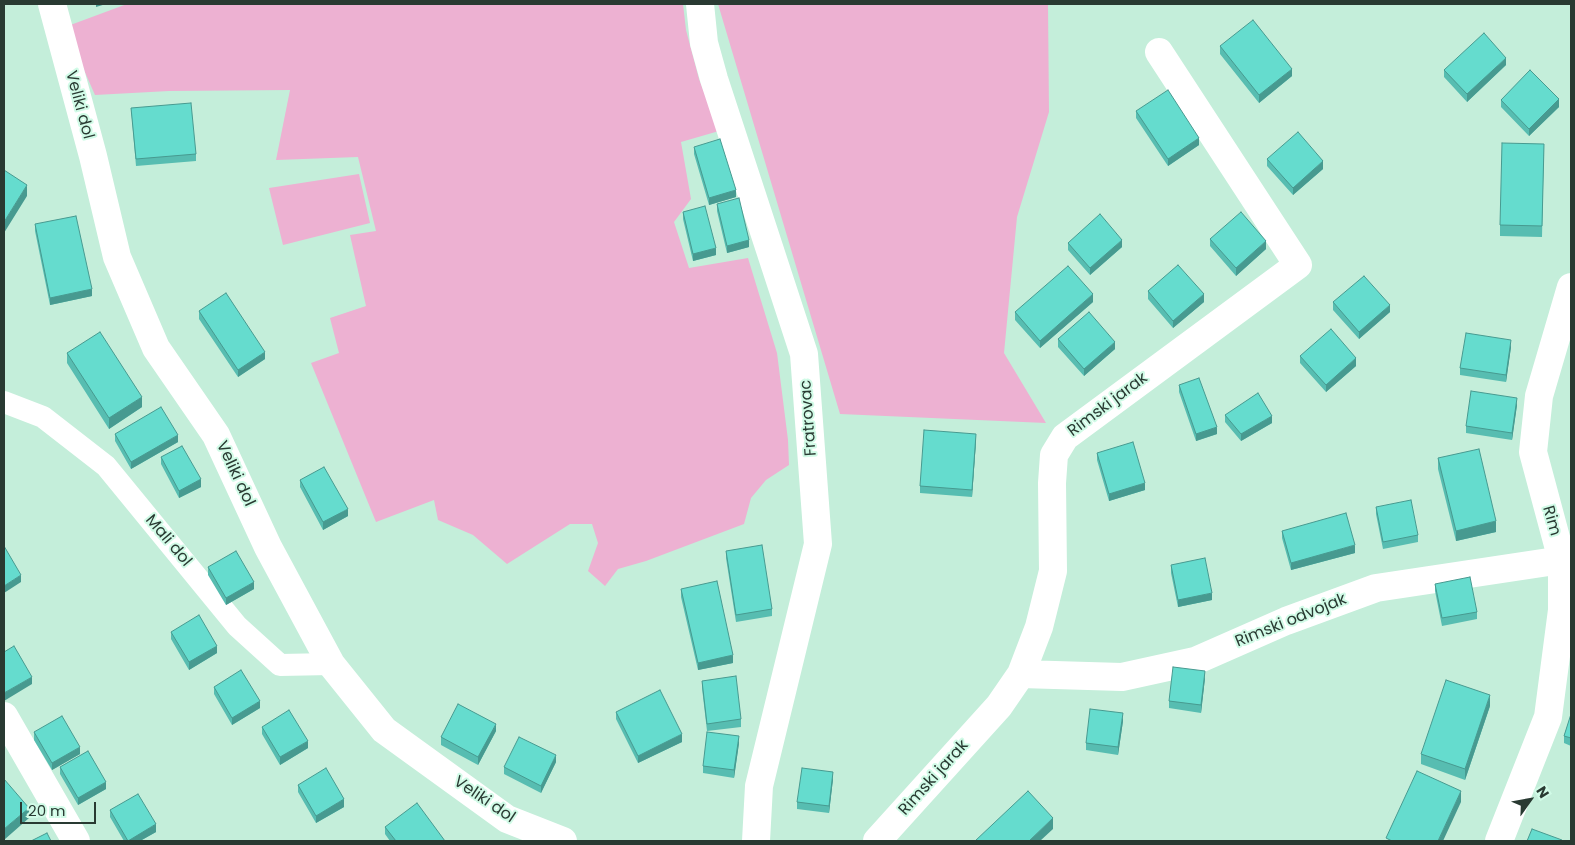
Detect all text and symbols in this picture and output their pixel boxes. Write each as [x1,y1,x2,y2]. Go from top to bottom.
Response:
street label: Veliki dol [61,69,97,141]
street label: Rimski jarak [1064,369,1152,441]
street label: Fratrovac [797,379,821,457]
street label: Veliki dol [211,438,259,510]
street label: Rim [1538,504,1564,538]
street label: Mali dol [141,511,195,571]
street label: Rimski odvojak [1233,590,1349,652]
street label: Rimski jarak [895,736,973,820]
street label: Veliki dol [450,772,518,828]
north arrow [1505,775,1555,825]
text: N [1531,782,1554,802]
scale bar [22,792,99,824]
text: 20 m [28,800,66,821]

